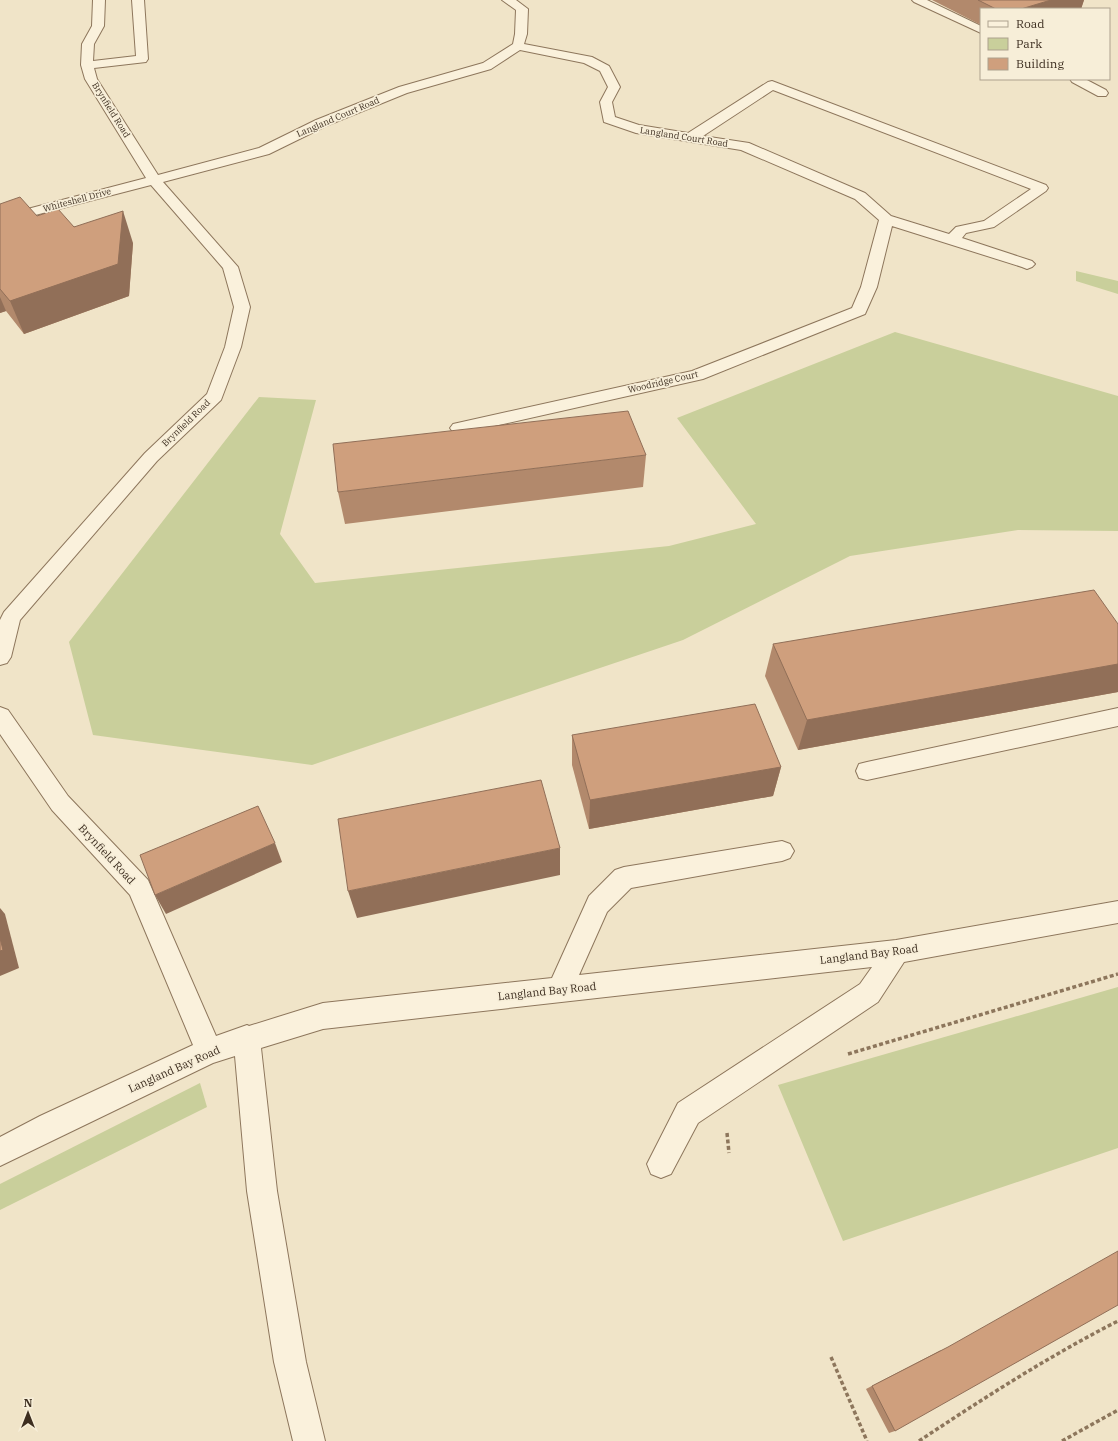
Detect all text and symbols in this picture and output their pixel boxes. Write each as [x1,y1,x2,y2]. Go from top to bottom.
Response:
legend [980,8,1110,80]
text: Road [1016,16,1045,31]
text: Park [1016,36,1042,51]
text: Building [1016,56,1064,71]
street label: Brynfield Road [90,80,133,140]
street label: Langland Court Road [295,94,381,139]
street label: Langland Court Road [639,124,729,149]
street label: Whiteshell Drive [42,185,112,214]
street label: Woodridge Court [627,368,699,395]
street label: Brynfield Road [159,396,213,449]
street label: Brynfield Road [76,821,139,887]
street label: Langland Bay Road [819,941,919,967]
street label: Langland Bay Road [497,979,597,1003]
street label: Langland Bay Road [126,1042,222,1096]
north arrow [8,1393,48,1433]
text: N [24,1396,33,1410]

